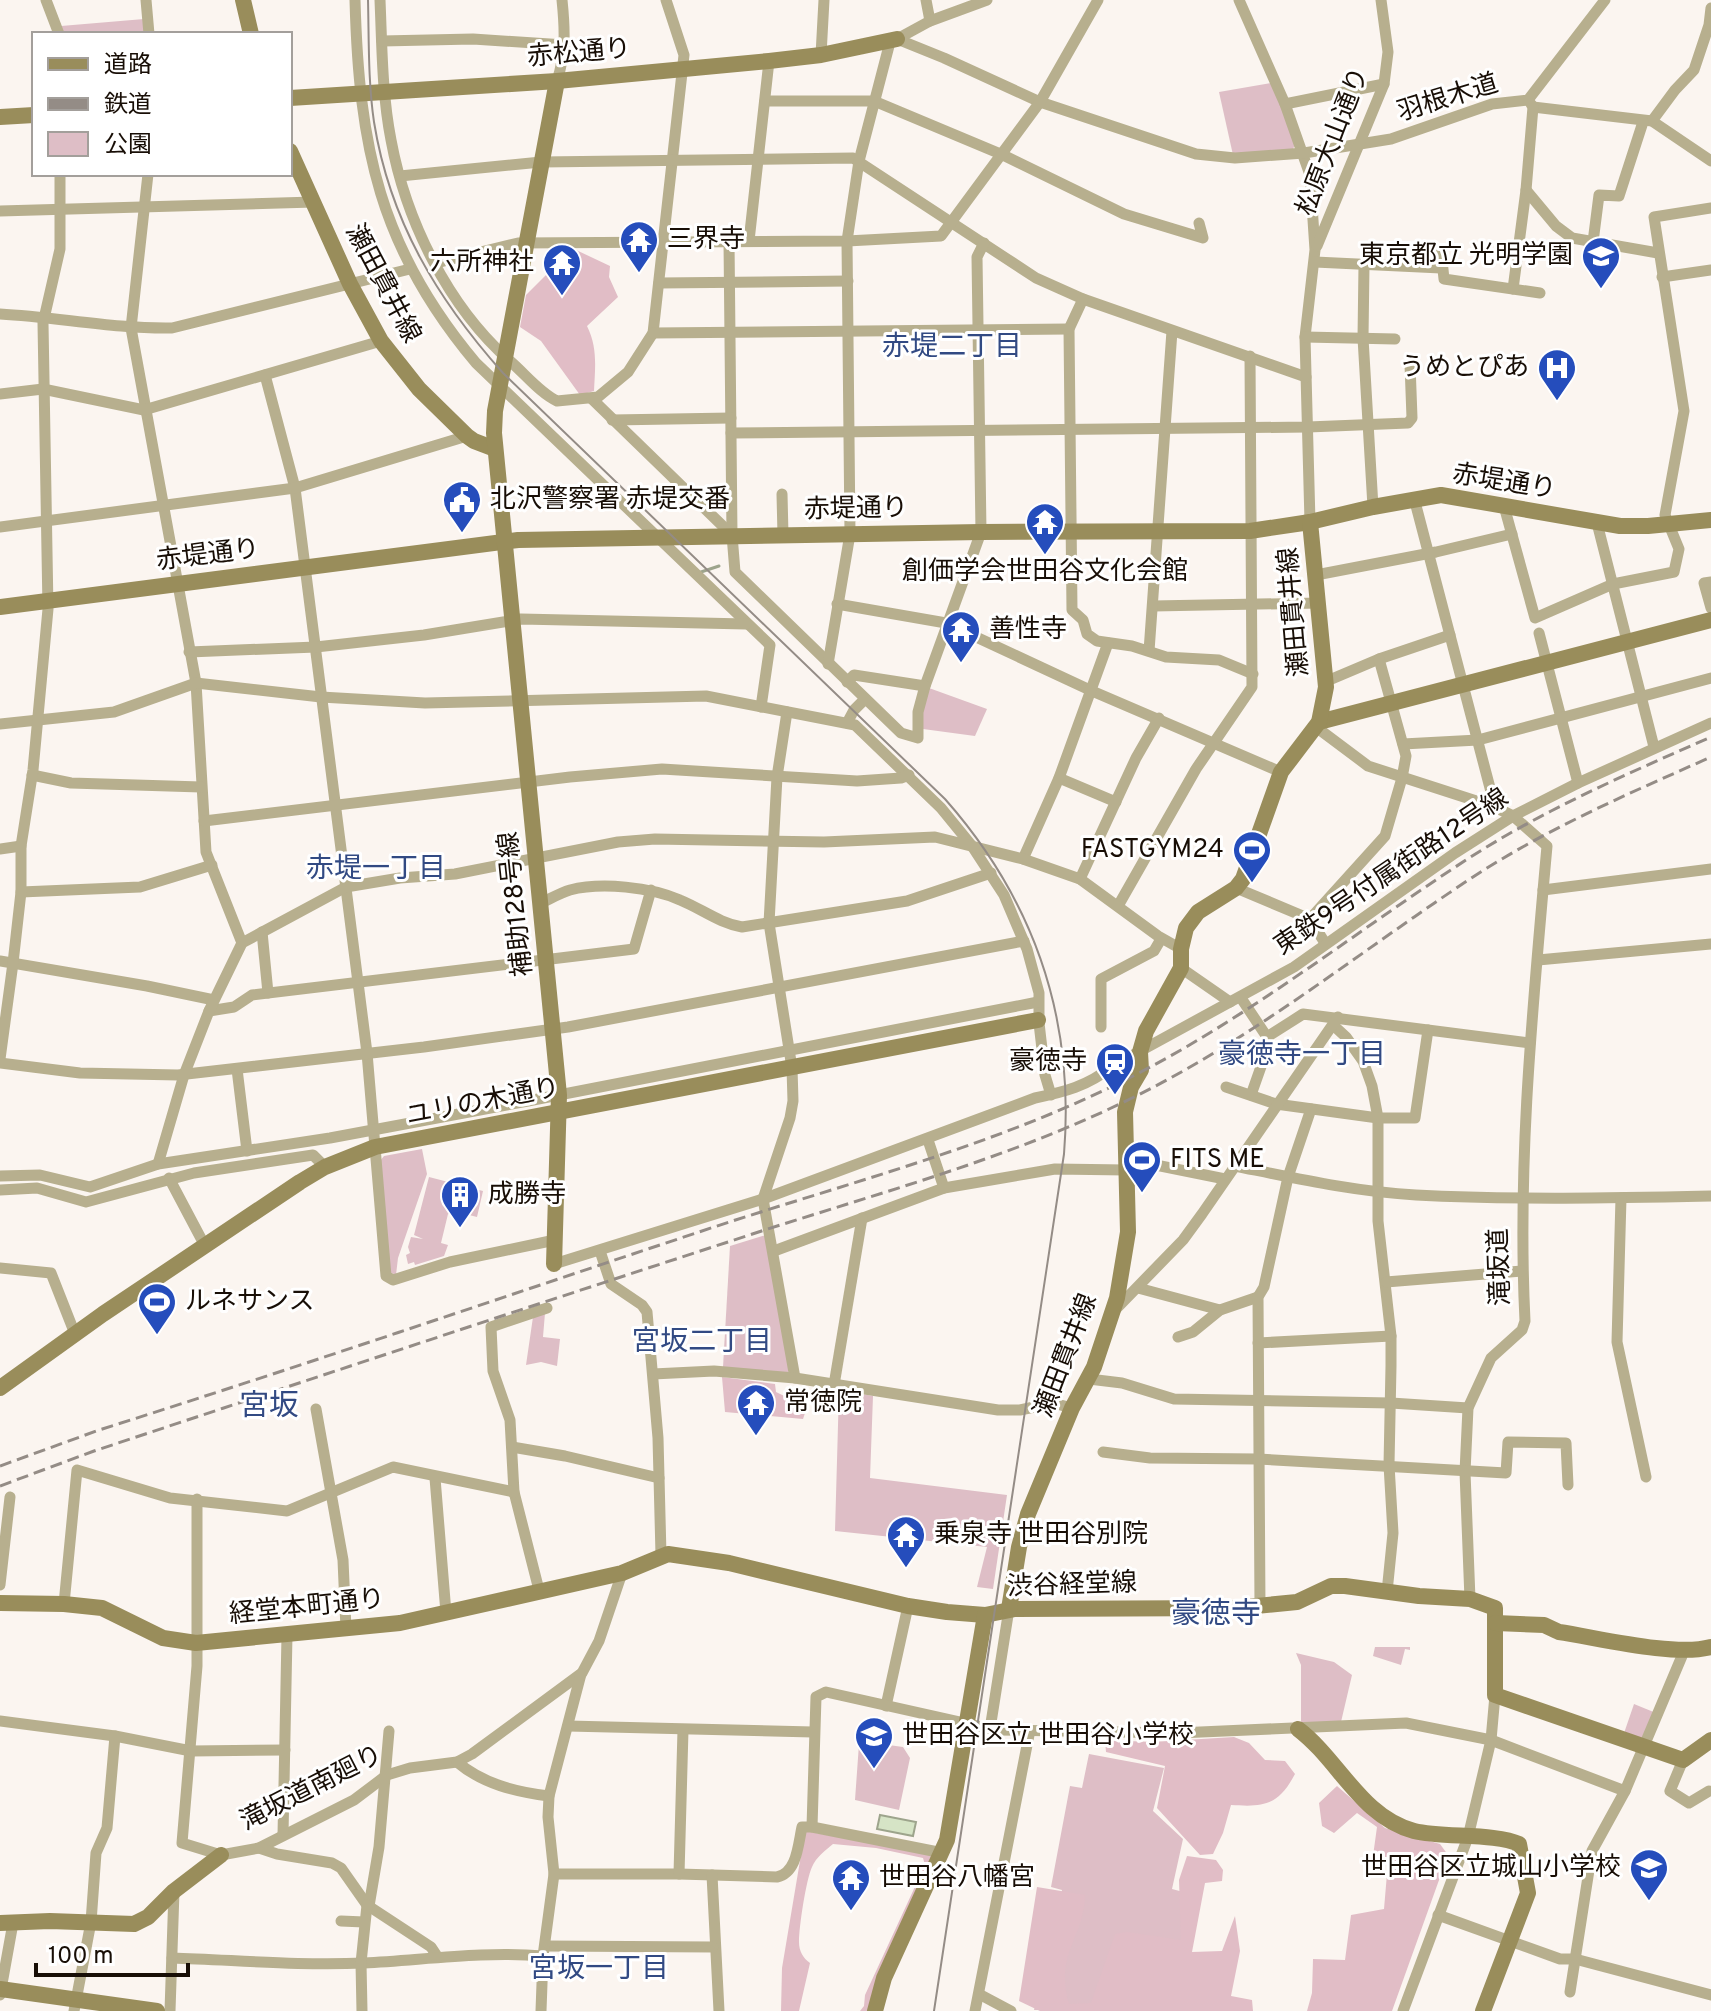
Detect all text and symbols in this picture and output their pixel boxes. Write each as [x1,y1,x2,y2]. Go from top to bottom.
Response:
legend [32,32,292,176]
street label: 赤松通り [526,33,632,75]
text: 道路 [104,51,152,81]
street label: 松原大山通り [1291,63,1377,221]
street label: 羽根木道 [1393,68,1503,130]
text: 鉄道 [104,91,152,121]
text: 公園 [104,131,152,161]
street label: 瀬田貫井線 [337,219,427,349]
temple icon: 三界寺 [618,219,660,274]
place label: 三界寺 [667,224,745,257]
school or university icon: 東京都立 光明学園 [1580,235,1622,290]
place label: 東京都立 光明学園 [1359,240,1573,273]
temple icon: 六所神社 [541,242,583,297]
place label: 六所神社 [430,247,534,280]
district label: 赤堤二丁目 [882,330,1022,366]
hospital icon: うめとぴあ [1536,347,1578,402]
place label: うめとぴあ [1399,352,1529,385]
street label: 赤堤通り [1450,459,1558,507]
public building icon: 北沢警察署 赤堤交番 [441,479,483,534]
place label: 北沢警察署 赤堤交番 [490,484,730,517]
street label: 赤堤通り [804,493,908,527]
temple icon: 創価学会世田谷文化会館 [1024,501,1066,556]
street label: 赤堤通り [154,533,262,579]
street label: 瀬田貫井線 [1273,546,1317,678]
place label: 創価学会世田谷文化会館 [902,556,1188,589]
temple icon: 善性寺 [940,609,982,664]
place label: 善性寺 [989,614,1067,647]
street label: 東鉄9号付属街路12号線 [1269,782,1515,964]
sports icon: FASTGYM24 [1231,829,1273,884]
street label: 補助128号線 [493,830,541,978]
place label: FASTGYM24 [1081,834,1224,867]
district label: 赤堤一丁目 [306,852,446,888]
district label: 豪徳寺一丁目 [1218,1038,1386,1074]
station icon: 豪徳寺 [1094,1041,1136,1096]
place label: 豪徳寺 [1009,1046,1087,1079]
street label: ユリの木通り [403,1072,563,1134]
sports icon: FITS ME [1121,1139,1163,1194]
place label: FITS ME [1170,1144,1265,1177]
building icon: 成勝寺 [439,1174,481,1229]
place label: 成勝寺 [488,1179,566,1212]
street label: 滝坂道 [1483,1227,1519,1307]
sports icon: ルネサンス [136,1281,178,1336]
place label: ルネサンス [185,1286,314,1319]
street label: 瀬田貫井線 [1028,1289,1106,1423]
district label: 宮坂二丁目 [632,1325,772,1361]
temple icon: 常徳院 [735,1382,777,1437]
place label: 常徳院 [784,1387,862,1420]
district label: 宮坂 [239,1389,299,1426]
temple icon: 乗泉寺 世田谷別院 [885,1514,927,1569]
place label: 乗泉寺 世田谷別院 [934,1519,1148,1552]
street label: 渋谷経堂線 [1006,1567,1138,1605]
street label: 経堂本町通り [228,1583,386,1633]
district label: 豪徳寺 [1171,1597,1261,1634]
school or university icon: 世田谷区立 世田谷小学校 [853,1715,895,1770]
place label: 世田谷区立 世田谷小学校 [902,1720,1194,1753]
street label: 滝坂道南廻り [235,1739,389,1839]
school or university icon: 世田谷区立城山小学校 [1628,1847,1670,1902]
place label: 世田谷区立城山小学校 [1361,1852,1621,1885]
temple icon: 世田谷八幡宮 [830,1857,872,1912]
place label: 世田谷八幡宮 [879,1862,1035,1895]
scale bar [36,1927,188,1977]
text: 100 m [48,1942,114,1972]
district label: 宮坂一丁目 [529,1952,669,1988]

